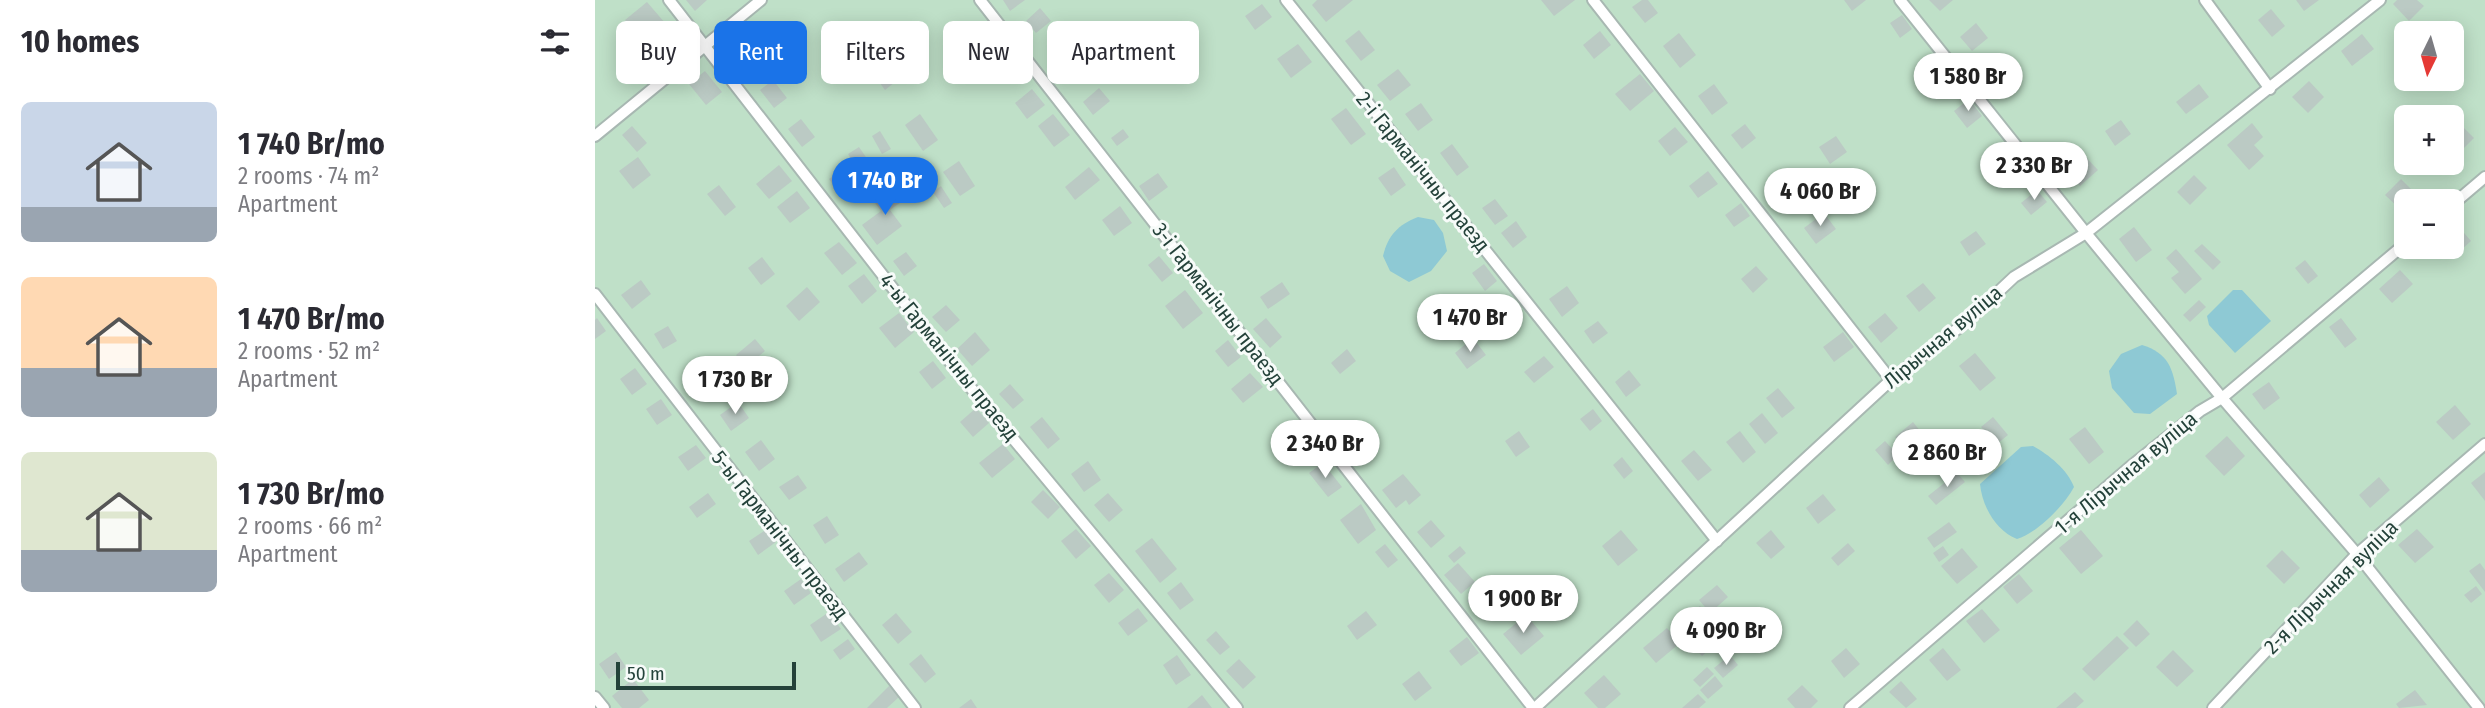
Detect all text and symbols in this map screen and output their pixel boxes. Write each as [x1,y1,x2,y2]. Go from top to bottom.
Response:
chip: Buy [616,21,700,84]
chip: Rent [714,21,807,84]
chip: Filters [821,21,929,84]
chip: New [943,21,1033,84]
chip: Apartment [1047,21,1199,84]
north arrow [2394,21,2464,91]
map controls [2394,21,2464,259]
icon: filters [536,23,574,61]
text: 10 homes [21,24,139,60]
pin: 1 580 Br [1896,54,2040,113]
text: 1 580 Br [1930,62,2006,90]
street label: 2-і Гарманічны праезд [1351,87,1495,257]
button: + [2394,105,2464,175]
text: 1 740 Br/mo [238,126,385,162]
icon: home [77,130,161,214]
pin: 2 330 Br [1962,142,2106,202]
text: 2 330 Br [1996,151,2072,179]
pin: 1 740 Br [813,158,957,217]
text: 2 rooms · 74 m² [238,162,379,190]
text: 1 740 Br [848,166,922,194]
pin: 4 060 Br [1748,168,1892,228]
text: 4 060 Br [1780,177,1860,205]
button: − [2394,189,2464,259]
text: Apartment [238,190,338,218]
street label: 3-і Гарманічны праезд [1147,218,1289,390]
street label: 4-ы Гарманічны праезд [873,268,1025,446]
street label: Лірычная вуліца [1878,280,2008,394]
pin: 1 470 Br [1398,294,1542,354]
text: 1 470 Br/mo [238,301,385,337]
text: 1 470 Br [1433,303,1507,331]
icon: home [77,305,161,389]
text: 2 rooms · 52 m² [238,337,380,365]
pin: 1 730 Br [663,356,807,416]
text: Apartment [238,365,338,393]
text: 1 730 Br [698,365,772,393]
street label: 1-я Лірычная вуліца [2050,406,2202,540]
pin: 2 340 Br [1253,420,1397,480]
text: 2 340 Br [1287,429,1363,457]
pin: 2 860 Br [1875,430,2019,489]
text: 2 860 Br [1908,438,1986,466]
street label: 5-ы Гарманічны праезд [706,445,854,625]
text: 1 730 Br/mo [238,476,384,512]
icon: home [77,480,161,564]
text: 2 rooms · 66 m² [238,512,382,540]
street label: 2-я Лірычная вуліца [2259,515,2403,659]
text: Apartment [238,540,338,568]
pin: 1 900 Br [1451,576,1595,635]
text: 1 900 Br [1484,584,1562,612]
pin: 4 090 Br [1654,608,1798,667]
text: 4 090 Br [1686,616,1766,644]
scale bar [616,659,796,691]
text: 50 m [627,662,665,685]

